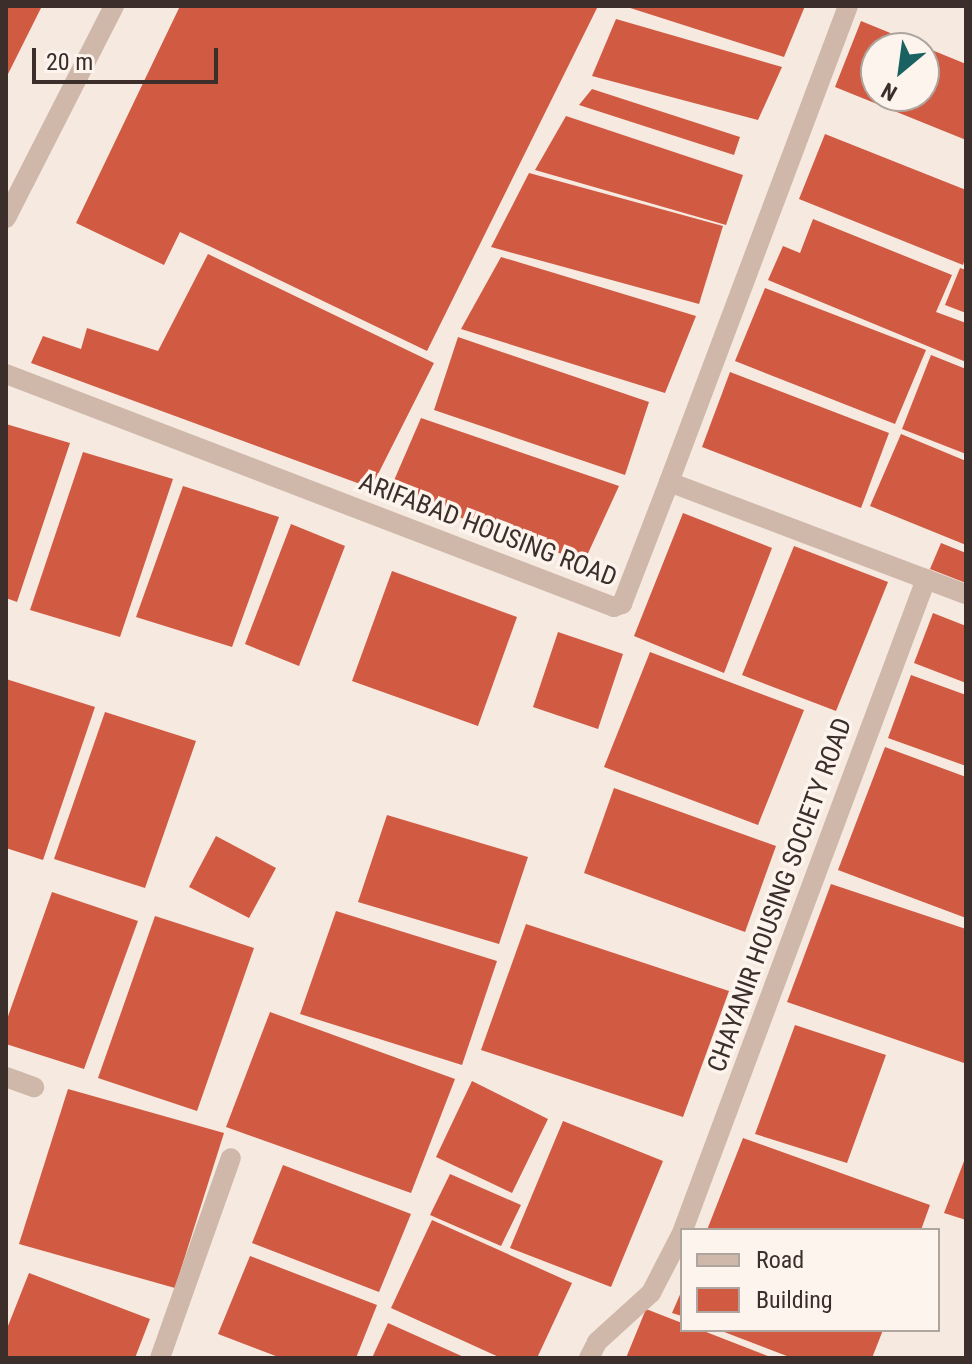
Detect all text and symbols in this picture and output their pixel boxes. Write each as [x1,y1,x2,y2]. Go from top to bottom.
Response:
scale bar [36,32,222,82]
north arrow [860,32,940,112]
text: 20 m [46,48,93,76]
text: N [877,77,901,106]
street label: ARIFABAD HOUSING ROAD [355,466,621,594]
street label: CHAYANIR HOUSING SOCIETY ROAD [701,714,859,1076]
legend [680,1228,940,1332]
text: Road [756,1246,804,1274]
text: Building [756,1286,833,1314]

